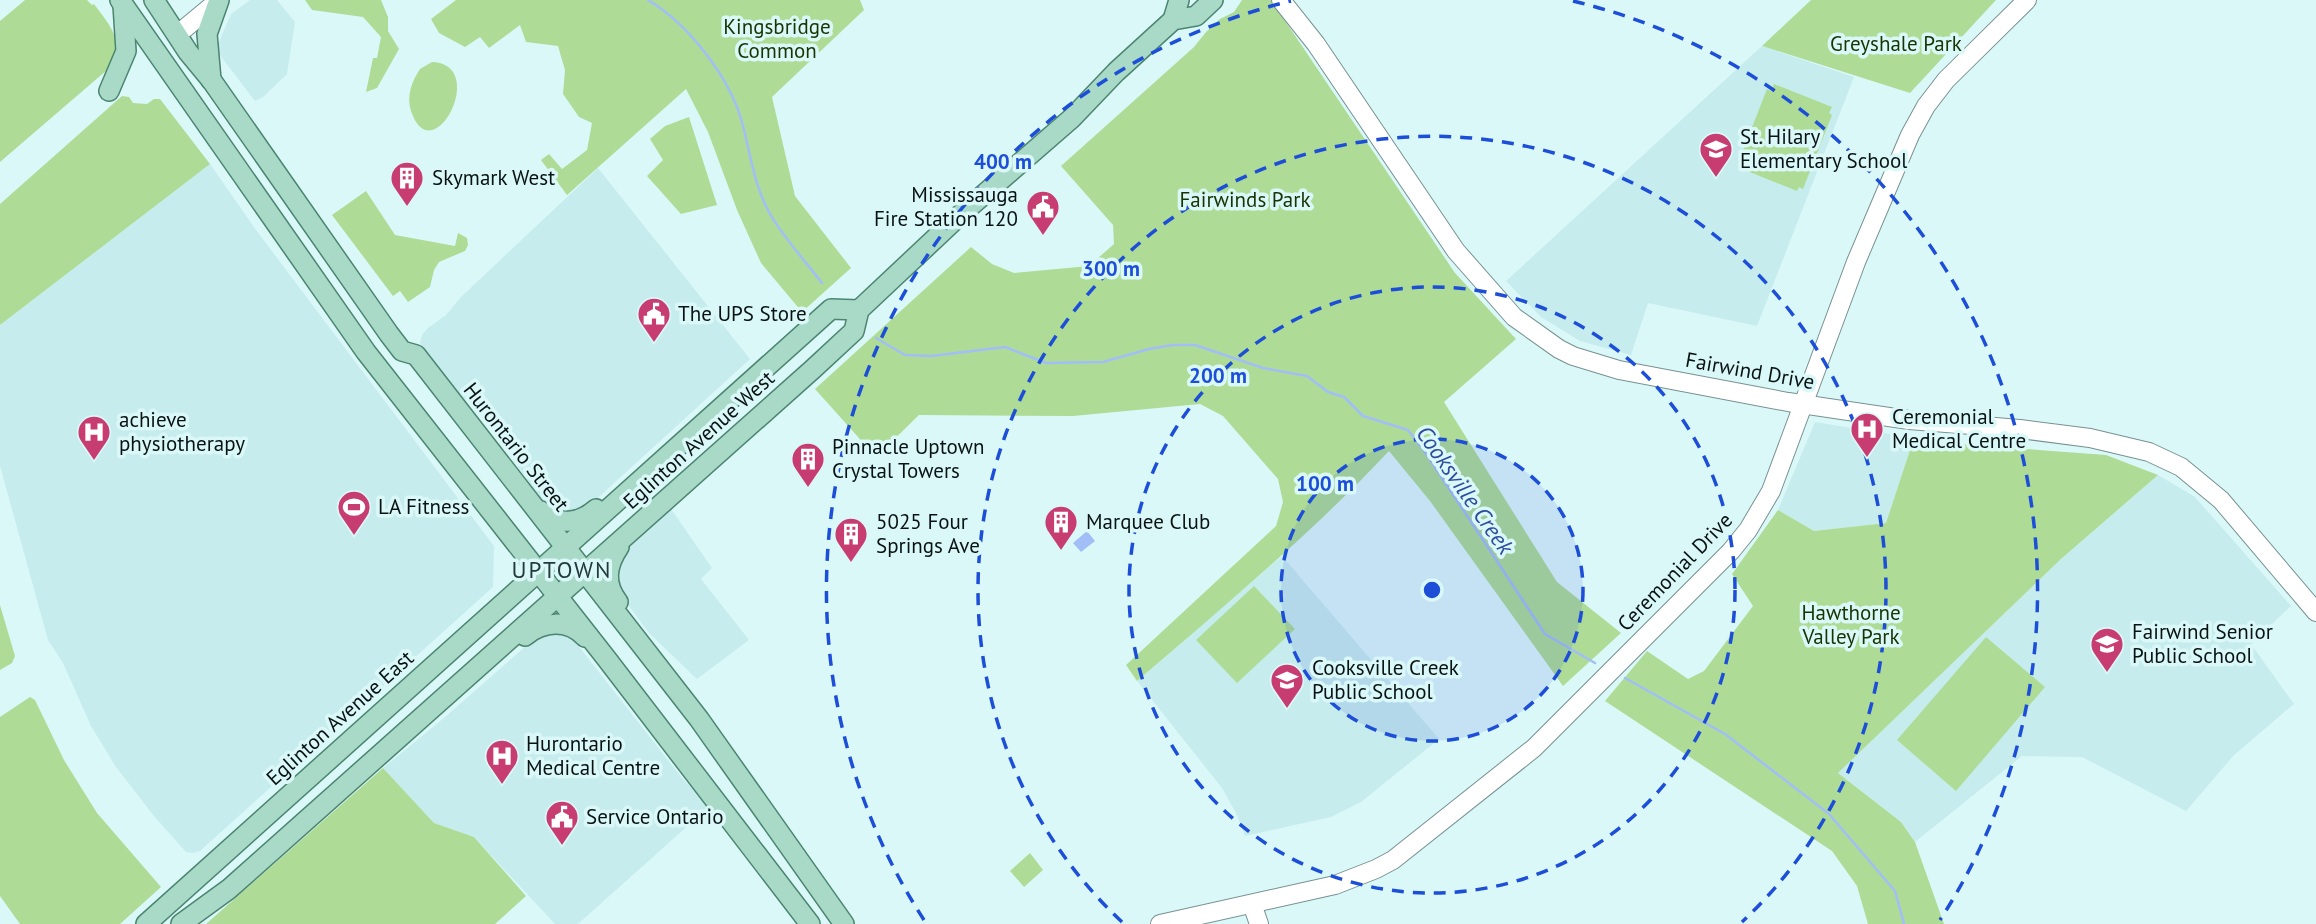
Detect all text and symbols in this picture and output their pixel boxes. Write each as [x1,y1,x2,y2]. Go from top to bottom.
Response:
park label: Kingsbridge Common [723,13,831,64]
park label: Greyshale Park [1830,30,1962,57]
place label: St. Hilary Elementary School [1740,123,1907,174]
school or university icon: St. Hilary Elementary School [1697,130,1735,179]
text: 400 m [974,148,1032,175]
building icon: Skymark West [388,159,426,208]
place label: Skymark West [432,164,555,191]
place label: Mississauga Fire Station 120 [874,181,1018,232]
park label: Fairwinds Park [1180,186,1310,213]
public building icon: Mississauga Fire Station 120 [1024,188,1062,237]
text: 300 m [1082,255,1140,282]
public building icon: The UPS Store [635,295,673,344]
place label: The UPS Store [678,300,807,327]
street label: Fairwind Drive [1683,346,1817,395]
text: 200 m [1189,362,1247,389]
street label: Eglinton Avenue West [617,365,780,515]
street label: Hurontario Street [458,377,575,517]
place label: Ceremonial Medical Centre [1892,403,2026,454]
place label: achieve physiotherapy [119,406,245,457]
hospital icon: Ceremonial Medical Centre [1848,410,1886,459]
hospital icon: achieve physiotherapy [75,413,113,462]
water label: Cooksville Creek [1410,420,1521,561]
place label: Pinnacle Uptown Crystal Towers [832,433,985,484]
building icon: Pinnacle Uptown Crystal Towers [789,440,827,489]
text: 100 m [1296,470,1354,497]
sports icon: LA Fitness [335,488,373,537]
place label: LA Fitness [378,493,469,520]
building icon: Marquee Club [1042,503,1080,552]
street label: Ceremonial Drive [1611,507,1738,637]
place label: 5025 Four Springs Ave [876,508,980,559]
place label: Marquee Club [1086,508,1210,535]
building icon: 5025 Four Springs Ave [832,515,870,564]
district label: UPTOWN [512,555,612,584]
centre of rings [1420,578,1444,602]
park label: Hawthorne Valley Park [1801,599,1901,650]
place label: Fairwind Senior Public School [2132,618,2273,669]
school or university icon: Fairwind Senior Public School [2088,625,2126,674]
street label: Eglinton Avenue East [260,644,419,791]
place label: Cooksville Creek Public School [1312,654,1459,705]
school or university icon: Cooksville Creek Public School [1268,661,1306,710]
place label: Hurontario Medical Centre [526,730,660,781]
hospital icon: Hurontario Medical Centre [483,737,521,786]
public building icon: Service Ontario [543,798,581,847]
place label: Service Ontario [586,803,723,830]

